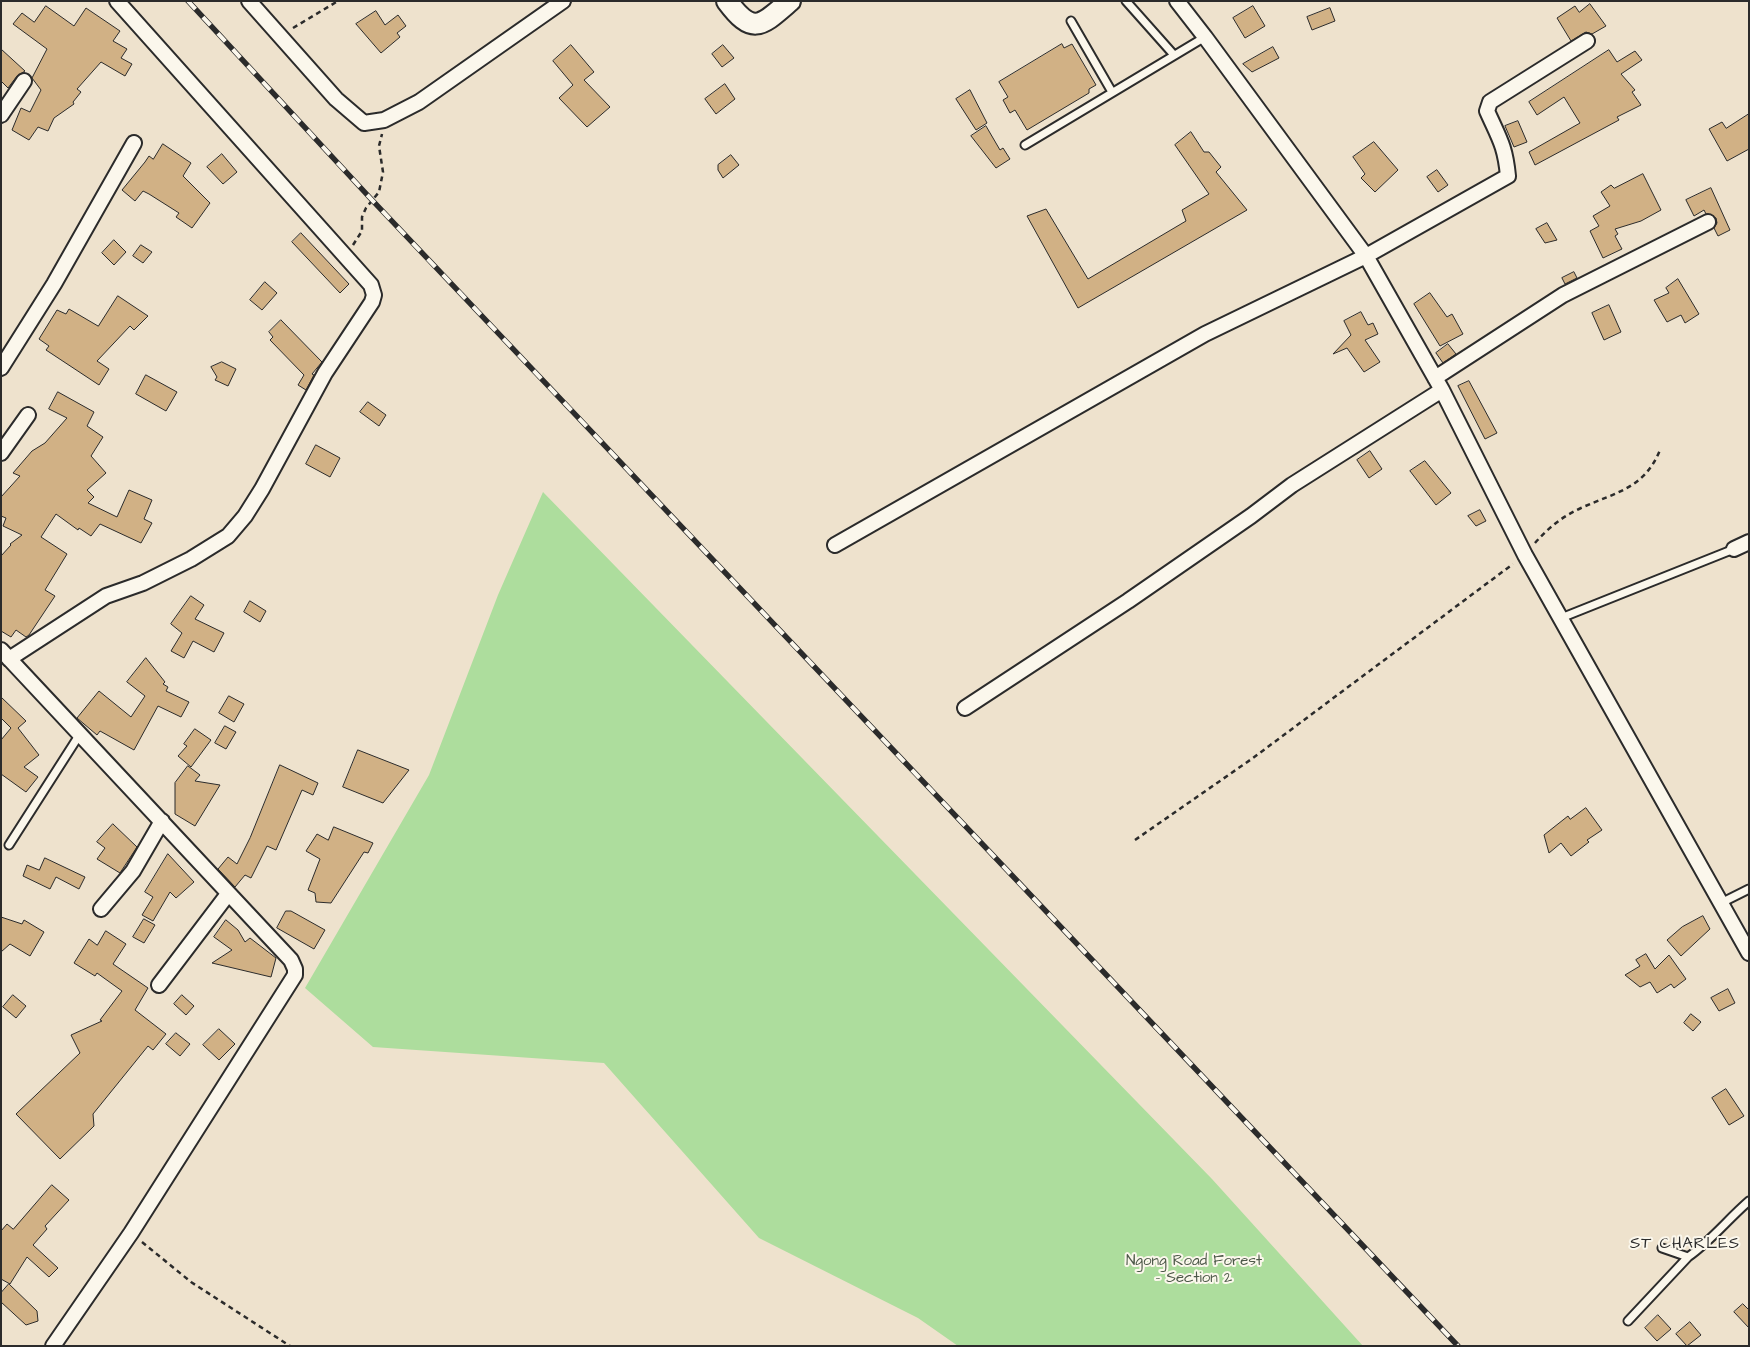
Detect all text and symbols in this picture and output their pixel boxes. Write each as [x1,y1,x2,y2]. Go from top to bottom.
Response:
district label: ST CHARLES [1629,1235,1741,1255]
park label: Ngong Road Forest - Section 2 [1126,1253,1262,1288]

